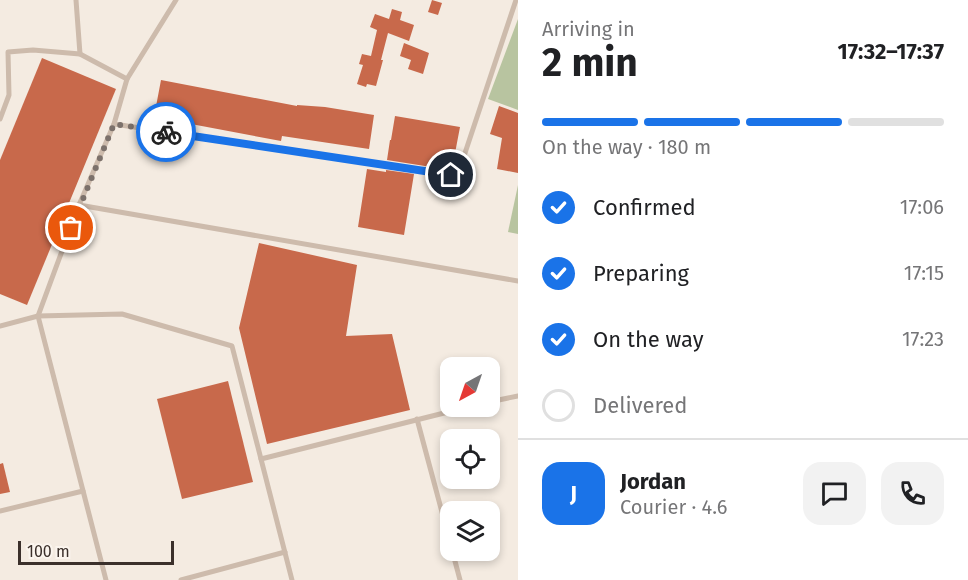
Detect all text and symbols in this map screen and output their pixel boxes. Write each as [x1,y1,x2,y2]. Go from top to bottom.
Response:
text: Arriving in [542,17,635,41]
text: 17:32–17:37 [838,38,944,65]
text: 2 min [542,40,638,86]
courier [136,102,196,162]
icon: bike [150,116,183,149]
text: On the way · 180 m [542,135,711,159]
pin [425,149,476,200]
icon: home [434,158,467,191]
icon: check [542,191,575,224]
text: Confirmed [593,194,696,221]
text: 17:06 [900,195,944,219]
pin [45,202,96,253]
icon: bag [54,211,87,244]
icon: check [542,257,575,290]
text: Preparing [593,260,689,287]
text: 17:15 [904,261,944,285]
icon: check [542,323,575,356]
text: On the way [593,326,704,353]
text: 17:23 [902,327,944,351]
north arrow [440,357,500,417]
map controls [440,357,500,561]
text: Delivered [593,392,688,419]
button: locate [440,429,500,489]
button: chat [803,462,866,525]
button: phone [881,462,944,525]
text: Jordan [620,468,686,495]
text: J [570,480,577,507]
text: Courier · 4.6 [620,495,727,519]
button: layers [440,501,500,561]
scale bar [18,538,174,566]
text: 100 m [27,542,70,561]

